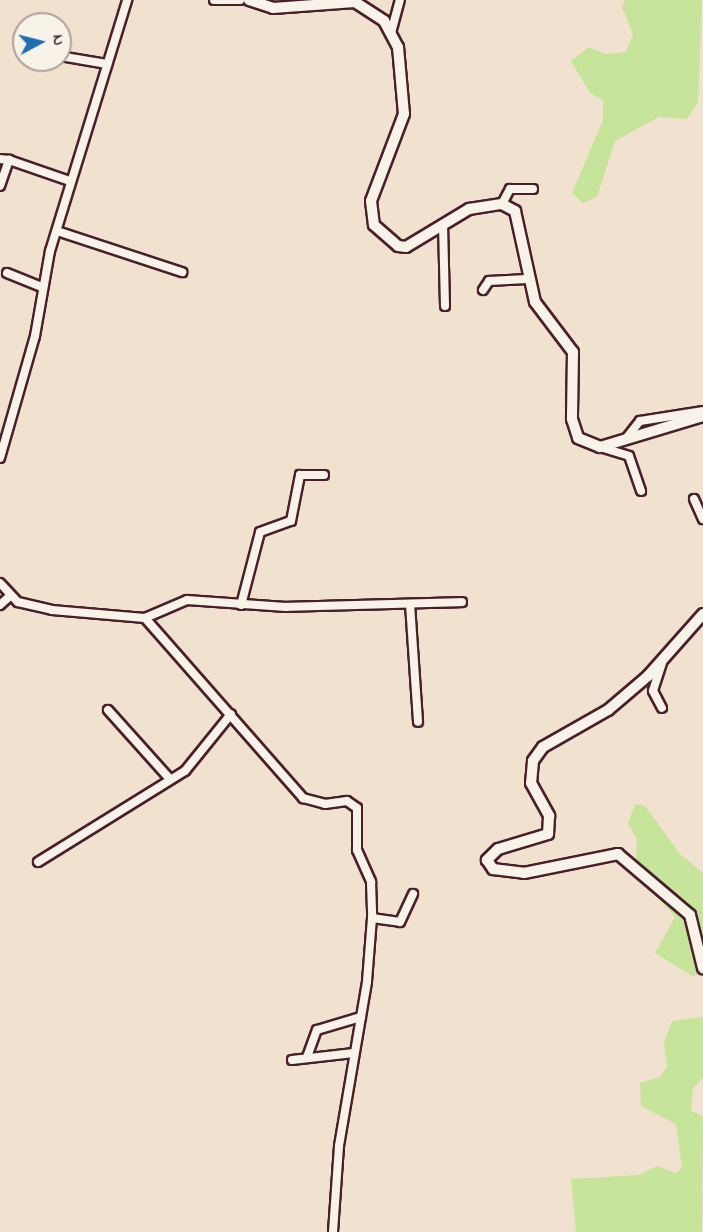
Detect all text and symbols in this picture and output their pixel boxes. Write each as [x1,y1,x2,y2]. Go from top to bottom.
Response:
north arrow [12,12,72,72]
text: N [45,33,70,47]

